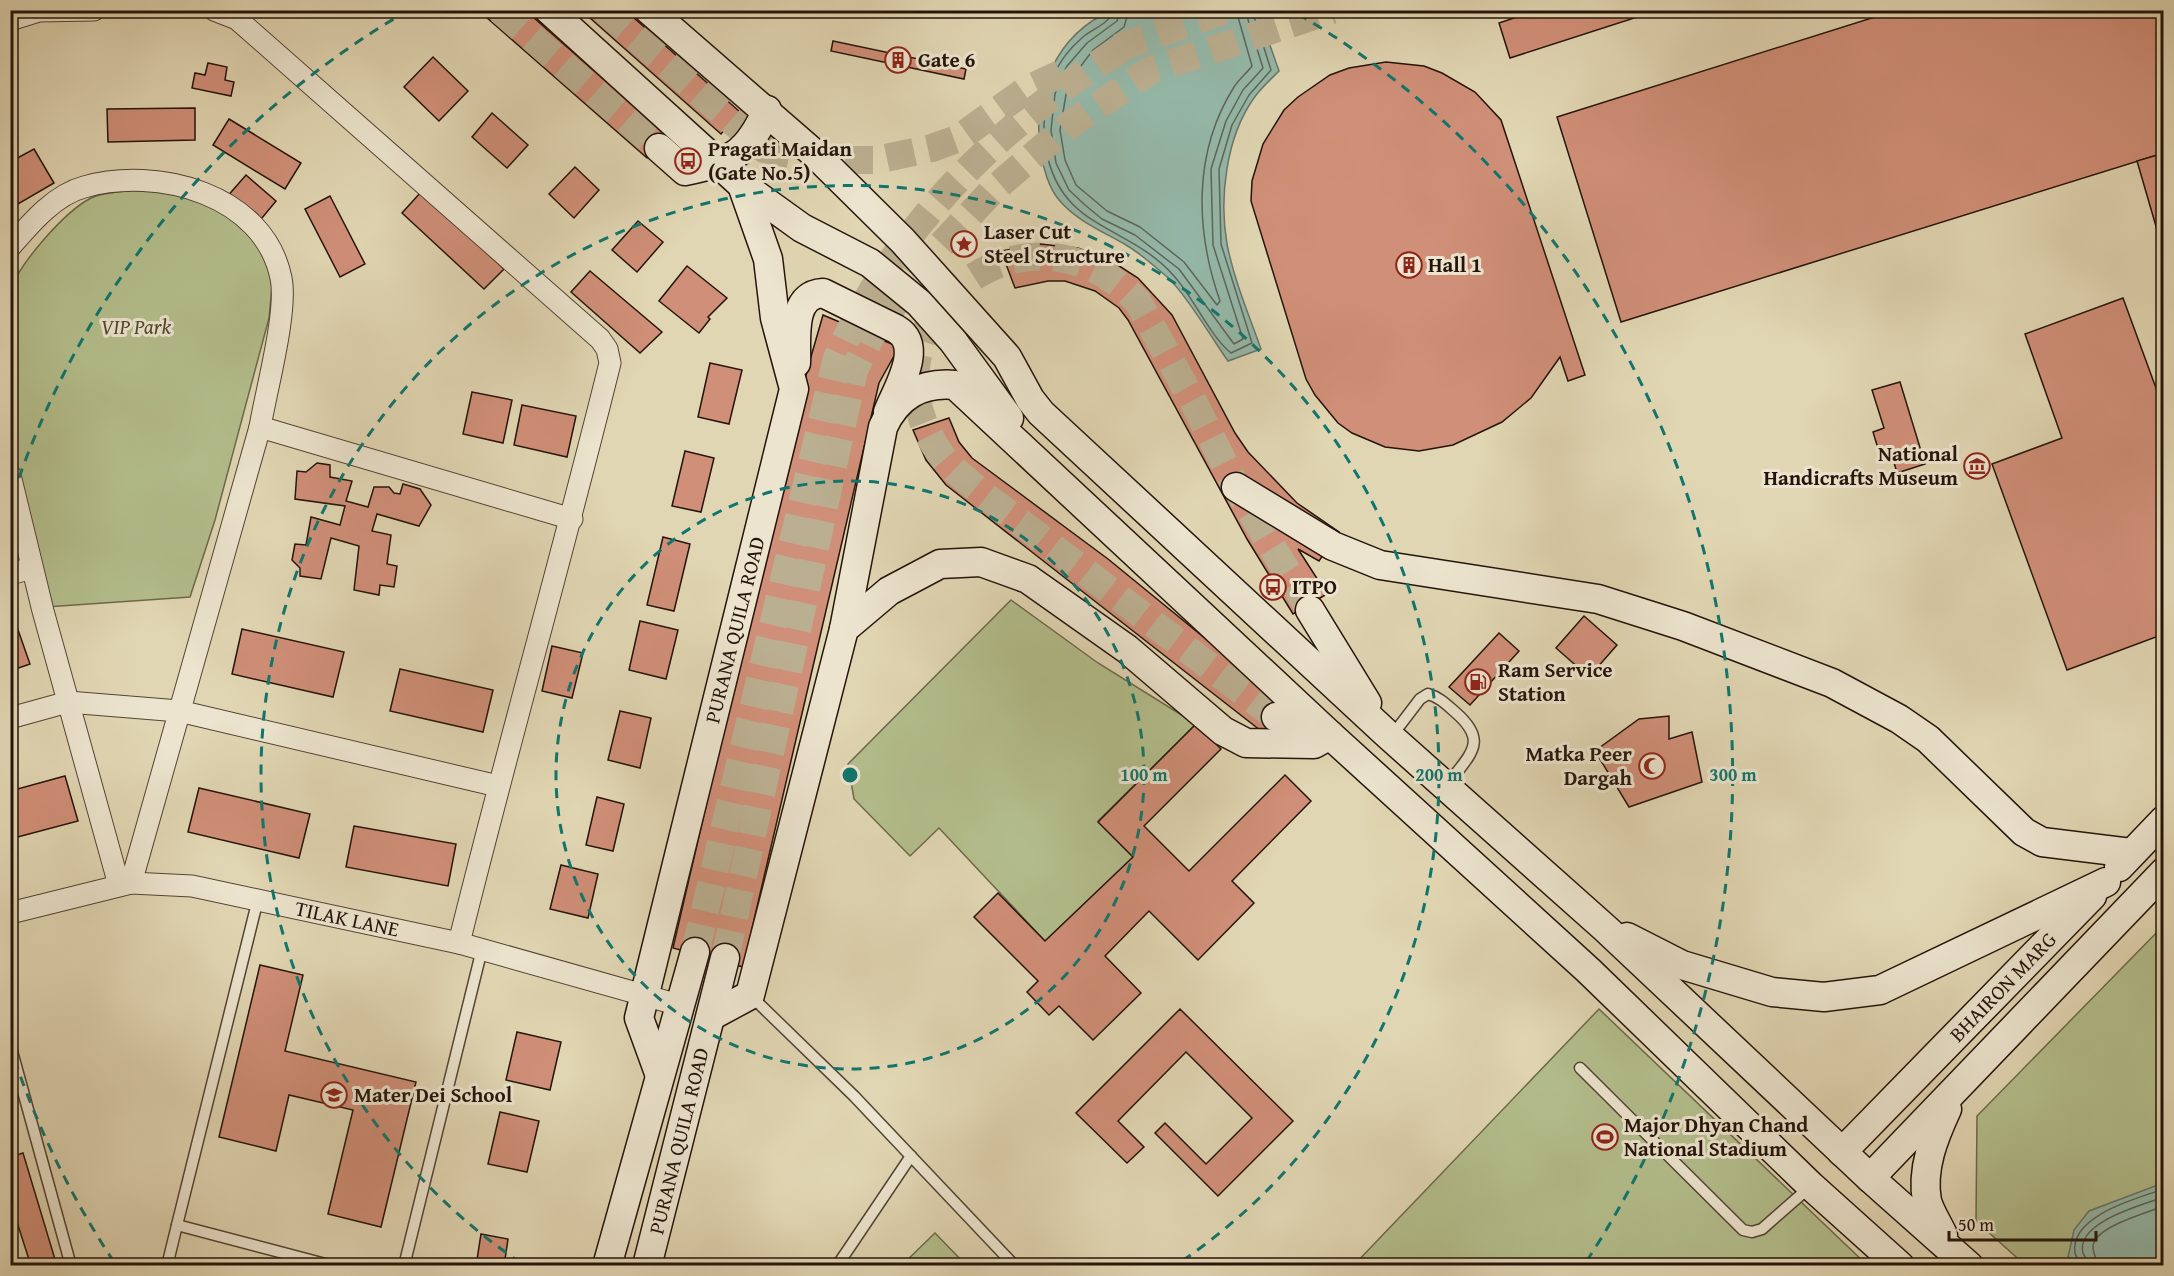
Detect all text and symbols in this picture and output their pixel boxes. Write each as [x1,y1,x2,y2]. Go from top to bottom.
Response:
place label: Gate 6 [918,44,975,75]
building icon: Gate 6 [883,45,913,75]
place label: Pragati Maidan (Gate No.5) [708,133,852,188]
bus stop icon: Pragati Maidan (Gate No.5) [673,146,703,176]
place label: Laser Cut Steel Structure [984,216,1125,271]
place icon: Laser Cut Steel Structure [949,229,979,259]
place label: Hall 1 [1428,249,1482,280]
building icon: Hall 1 [1394,250,1424,280]
park label: VIP Park [101,311,172,342]
place label: National Handicrafts Museum [1763,438,1958,493]
museum icon: National Handicrafts Museum [1962,451,1992,481]
street label: PURANA QUILA ROAD [696,533,773,726]
place label: ITPO [1292,571,1337,602]
bus stop icon: ITPO [1258,572,1288,602]
place label: Ram Service Station [1498,654,1613,709]
fuel station icon: Ram Service Station [1463,667,1493,697]
place label: Matka Peer Dargah [1525,738,1633,793]
mosque icon: Matka Peer Dargah [1637,751,1667,781]
text: 100 m [1120,761,1168,788]
text: 200 m [1415,761,1463,788]
text: 300 m [1709,761,1757,788]
centre of rings [840,765,860,785]
street label: TILAK LANE [292,892,402,945]
street label: BHAIRON MARG [1942,925,2063,1049]
street label: PURANA QUILA ROAD [640,1044,717,1237]
place label: Mater Dei School [354,1079,513,1110]
school or university icon: Mater Dei School [319,1080,349,1110]
place label: Major Dhyan Chand National Stadium [1624,1109,1808,1164]
sports icon: Major Dhyan Chand National Stadium [1590,1122,1620,1152]
scale bar [1949,1204,2096,1242]
text: 50 m [1958,1211,1994,1238]

